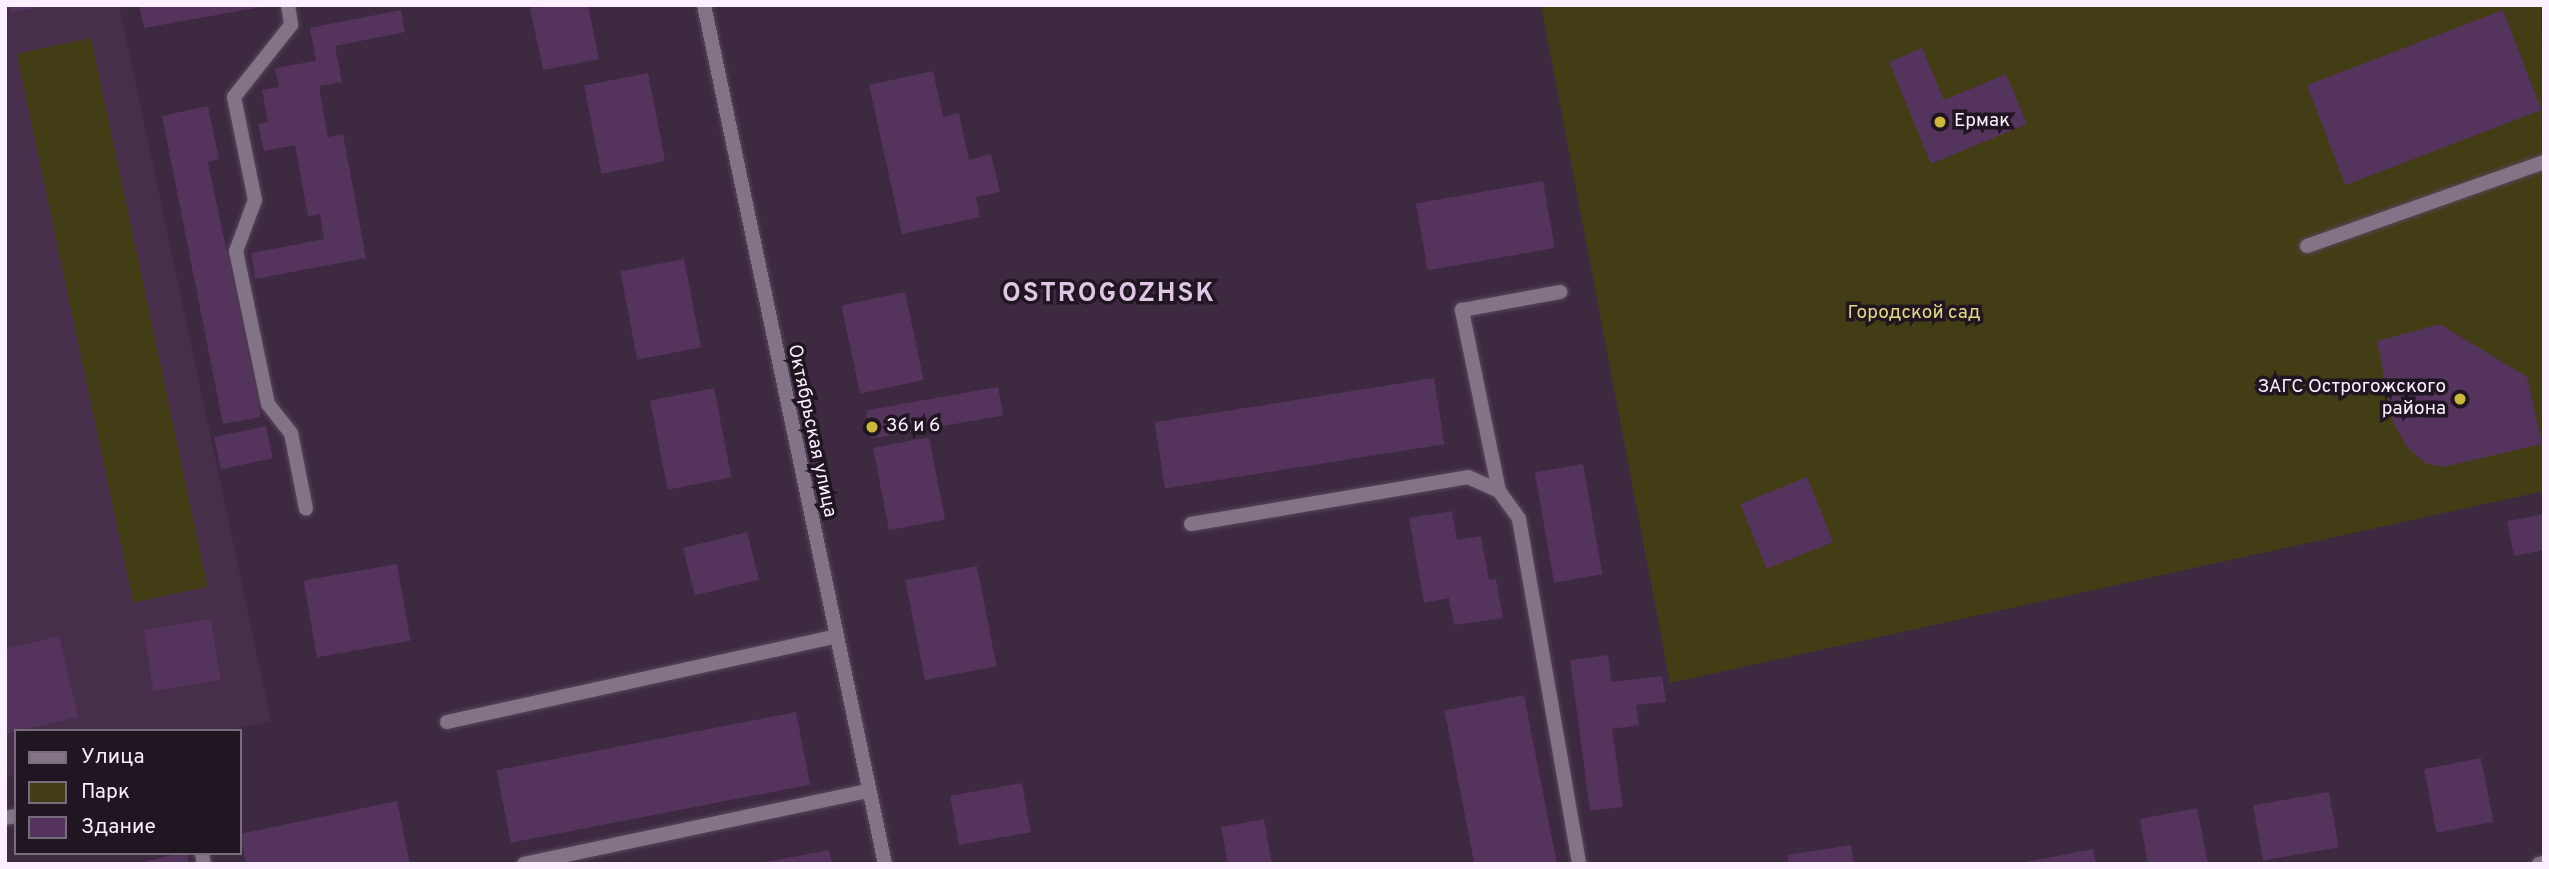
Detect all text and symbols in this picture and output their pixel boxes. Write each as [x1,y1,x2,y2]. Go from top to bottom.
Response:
place label: Ермак [1954,111,2010,133]
marker: Ермак [1932,114,1948,130]
district label: OSTROGOZHSK [1003,279,1215,311]
park label: Городской сад [1847,303,1981,325]
street label: Октябрьская улица [782,343,840,519]
place label: ЗАГС Острогожского района [2258,377,2446,421]
marker: ЗАГС Острогожского района [2452,391,2468,407]
place label: 36 и 6 [886,416,940,438]
marker: 36 и 6 [864,419,880,435]
legend [14,729,242,855]
text: Улица [81,744,145,771]
text: Парк [81,779,130,806]
text: Здание [81,814,156,841]

